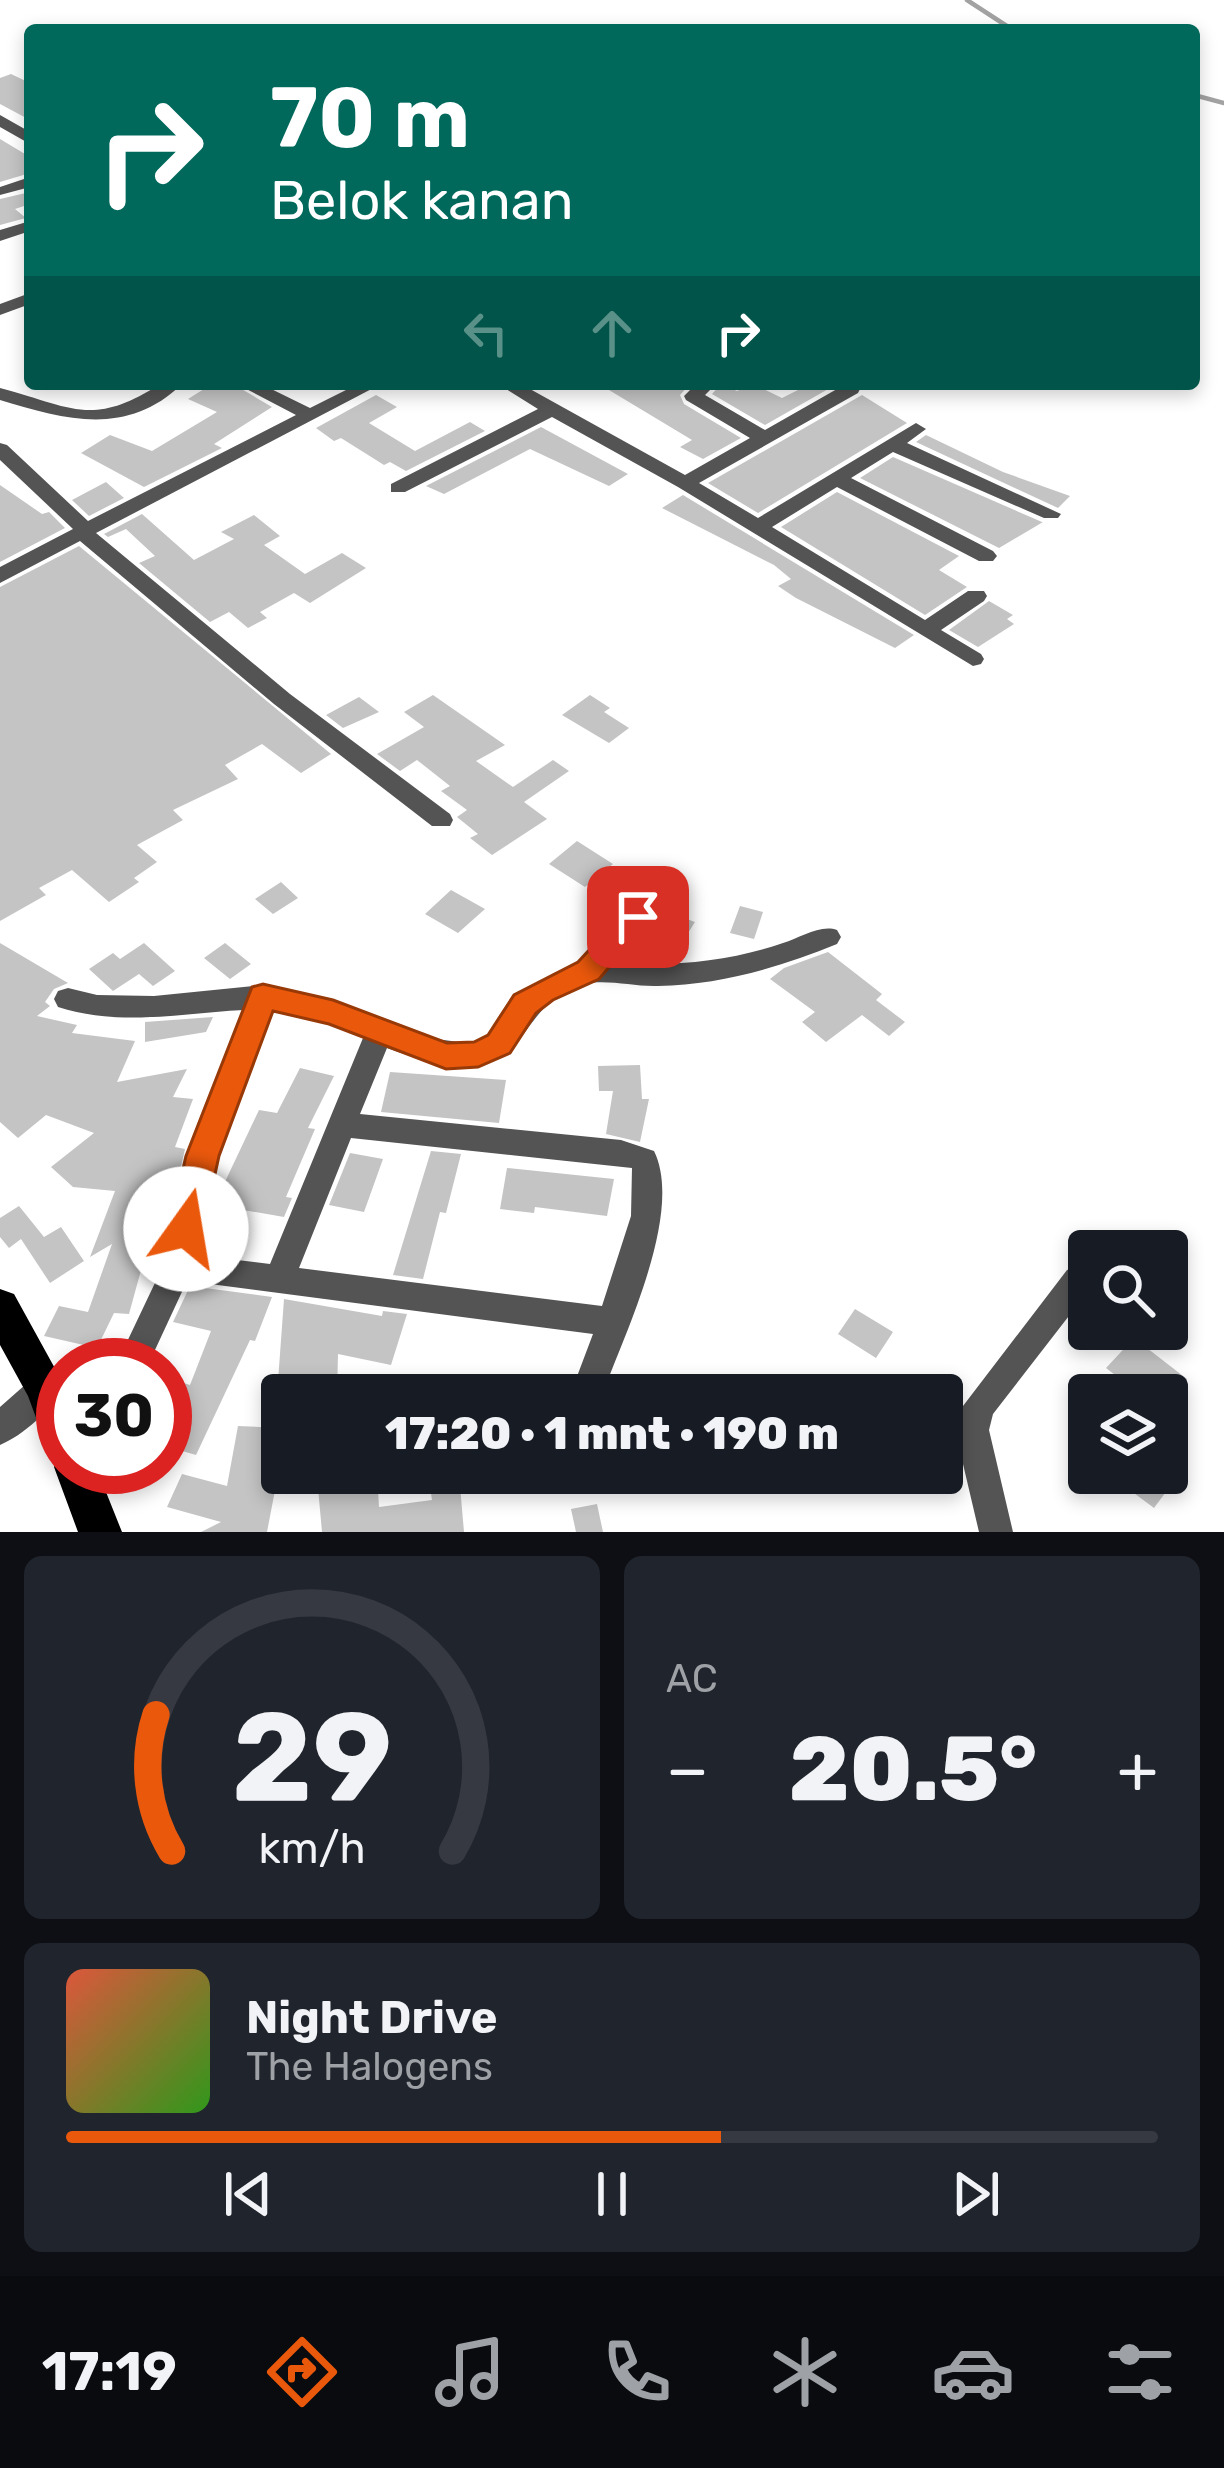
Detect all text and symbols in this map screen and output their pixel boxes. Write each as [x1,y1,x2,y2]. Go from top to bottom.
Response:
text: 70 m [270,68,470,168]
icon: right [72,72,228,228]
text: Belok kanan [270,169,573,233]
icon: left [453,300,519,366]
icon: ahead [579,300,645,366]
icon: right [705,300,771,366]
pin [587,866,689,968]
icon: arrive [605,884,671,950]
position arrow [123,1166,249,1292]
map controls [1068,1230,1188,1494]
button: search [1068,1230,1188,1350]
speed limit sign: 30 [36,1338,192,1494]
button: layers [1068,1374,1188,1494]
text: 17:20 · 1 mnt · 190 m [385,1407,839,1460]
text: AC [666,1656,718,1702]
text: 29 [231,1683,393,1831]
text: 20.5° [789,1716,1037,1823]
text: − [666,1730,709,1809]
text: + [1117,1730,1158,1809]
text: km/h [258,1822,366,1873]
text: Night Drive [246,1991,498,2044]
text: The Halogens [246,2044,493,2090]
icon: previous [215,2161,281,2227]
icon: pause [579,2161,645,2227]
icon: next [943,2161,1009,2227]
icon: directions [260,2330,344,2414]
icon: music [428,2330,512,2414]
icon: phone [595,2330,679,2414]
icon: climate [763,2330,847,2414]
icon: car [931,2330,1015,2414]
icon: filters [1098,2330,1182,2414]
text: 17:19 [42,2340,177,2404]

